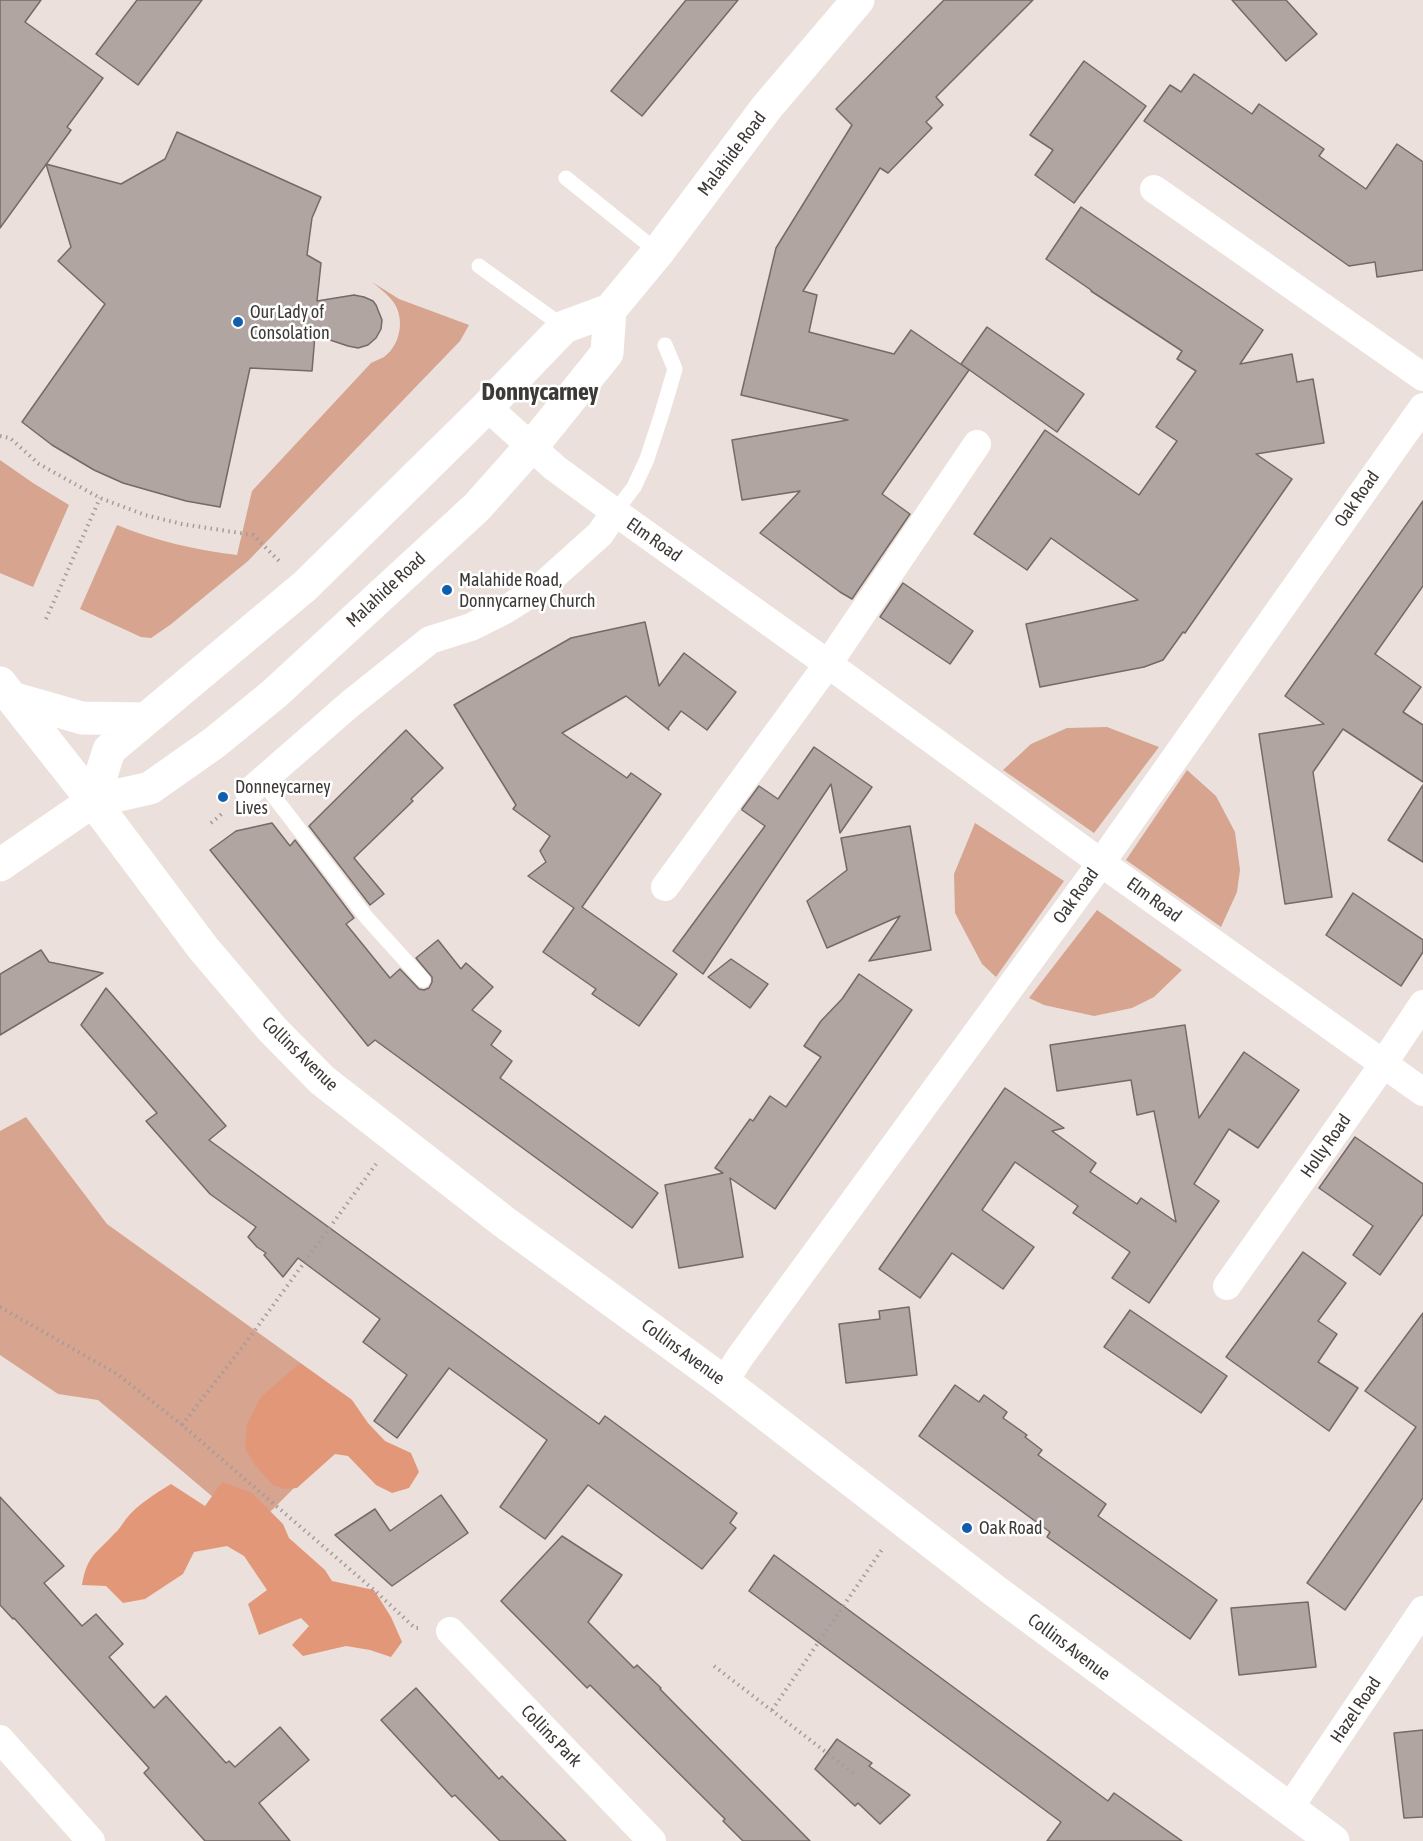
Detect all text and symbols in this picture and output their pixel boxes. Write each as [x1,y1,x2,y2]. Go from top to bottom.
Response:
street label: Malahide Road [693,108,771,200]
place label: Our Lady of Consolation [250,301,330,344]
marker: Our Lady of Consolation [231,315,245,329]
district label: Donnycarney [482,378,598,406]
street label: Oak Road [1330,467,1384,531]
street label: Elm Road [622,513,686,567]
street label: Malahide Road [342,548,430,632]
place label: Malahide Road, Donnycarney Church [459,569,595,612]
marker: Malahide Road, Donnycarney Church [440,583,454,597]
place label: Donneycarney Lives [235,776,331,818]
marker: Donneycarney Lives [216,790,230,804]
street label: Oak Road [1049,864,1103,928]
street label: Elm Road [1122,873,1186,927]
street label: Collins Avenue [257,1012,343,1096]
street label: Holly Road [1296,1110,1356,1182]
street label: Collins Avenue [637,1315,729,1389]
place label: Oak Road [979,1517,1043,1539]
marker: Oak Road [960,1521,974,1535]
street label: Collins Avenue [1024,1609,1114,1685]
street label: Hazel Road [1326,1673,1386,1747]
street label: Collins Park [516,1700,586,1772]

